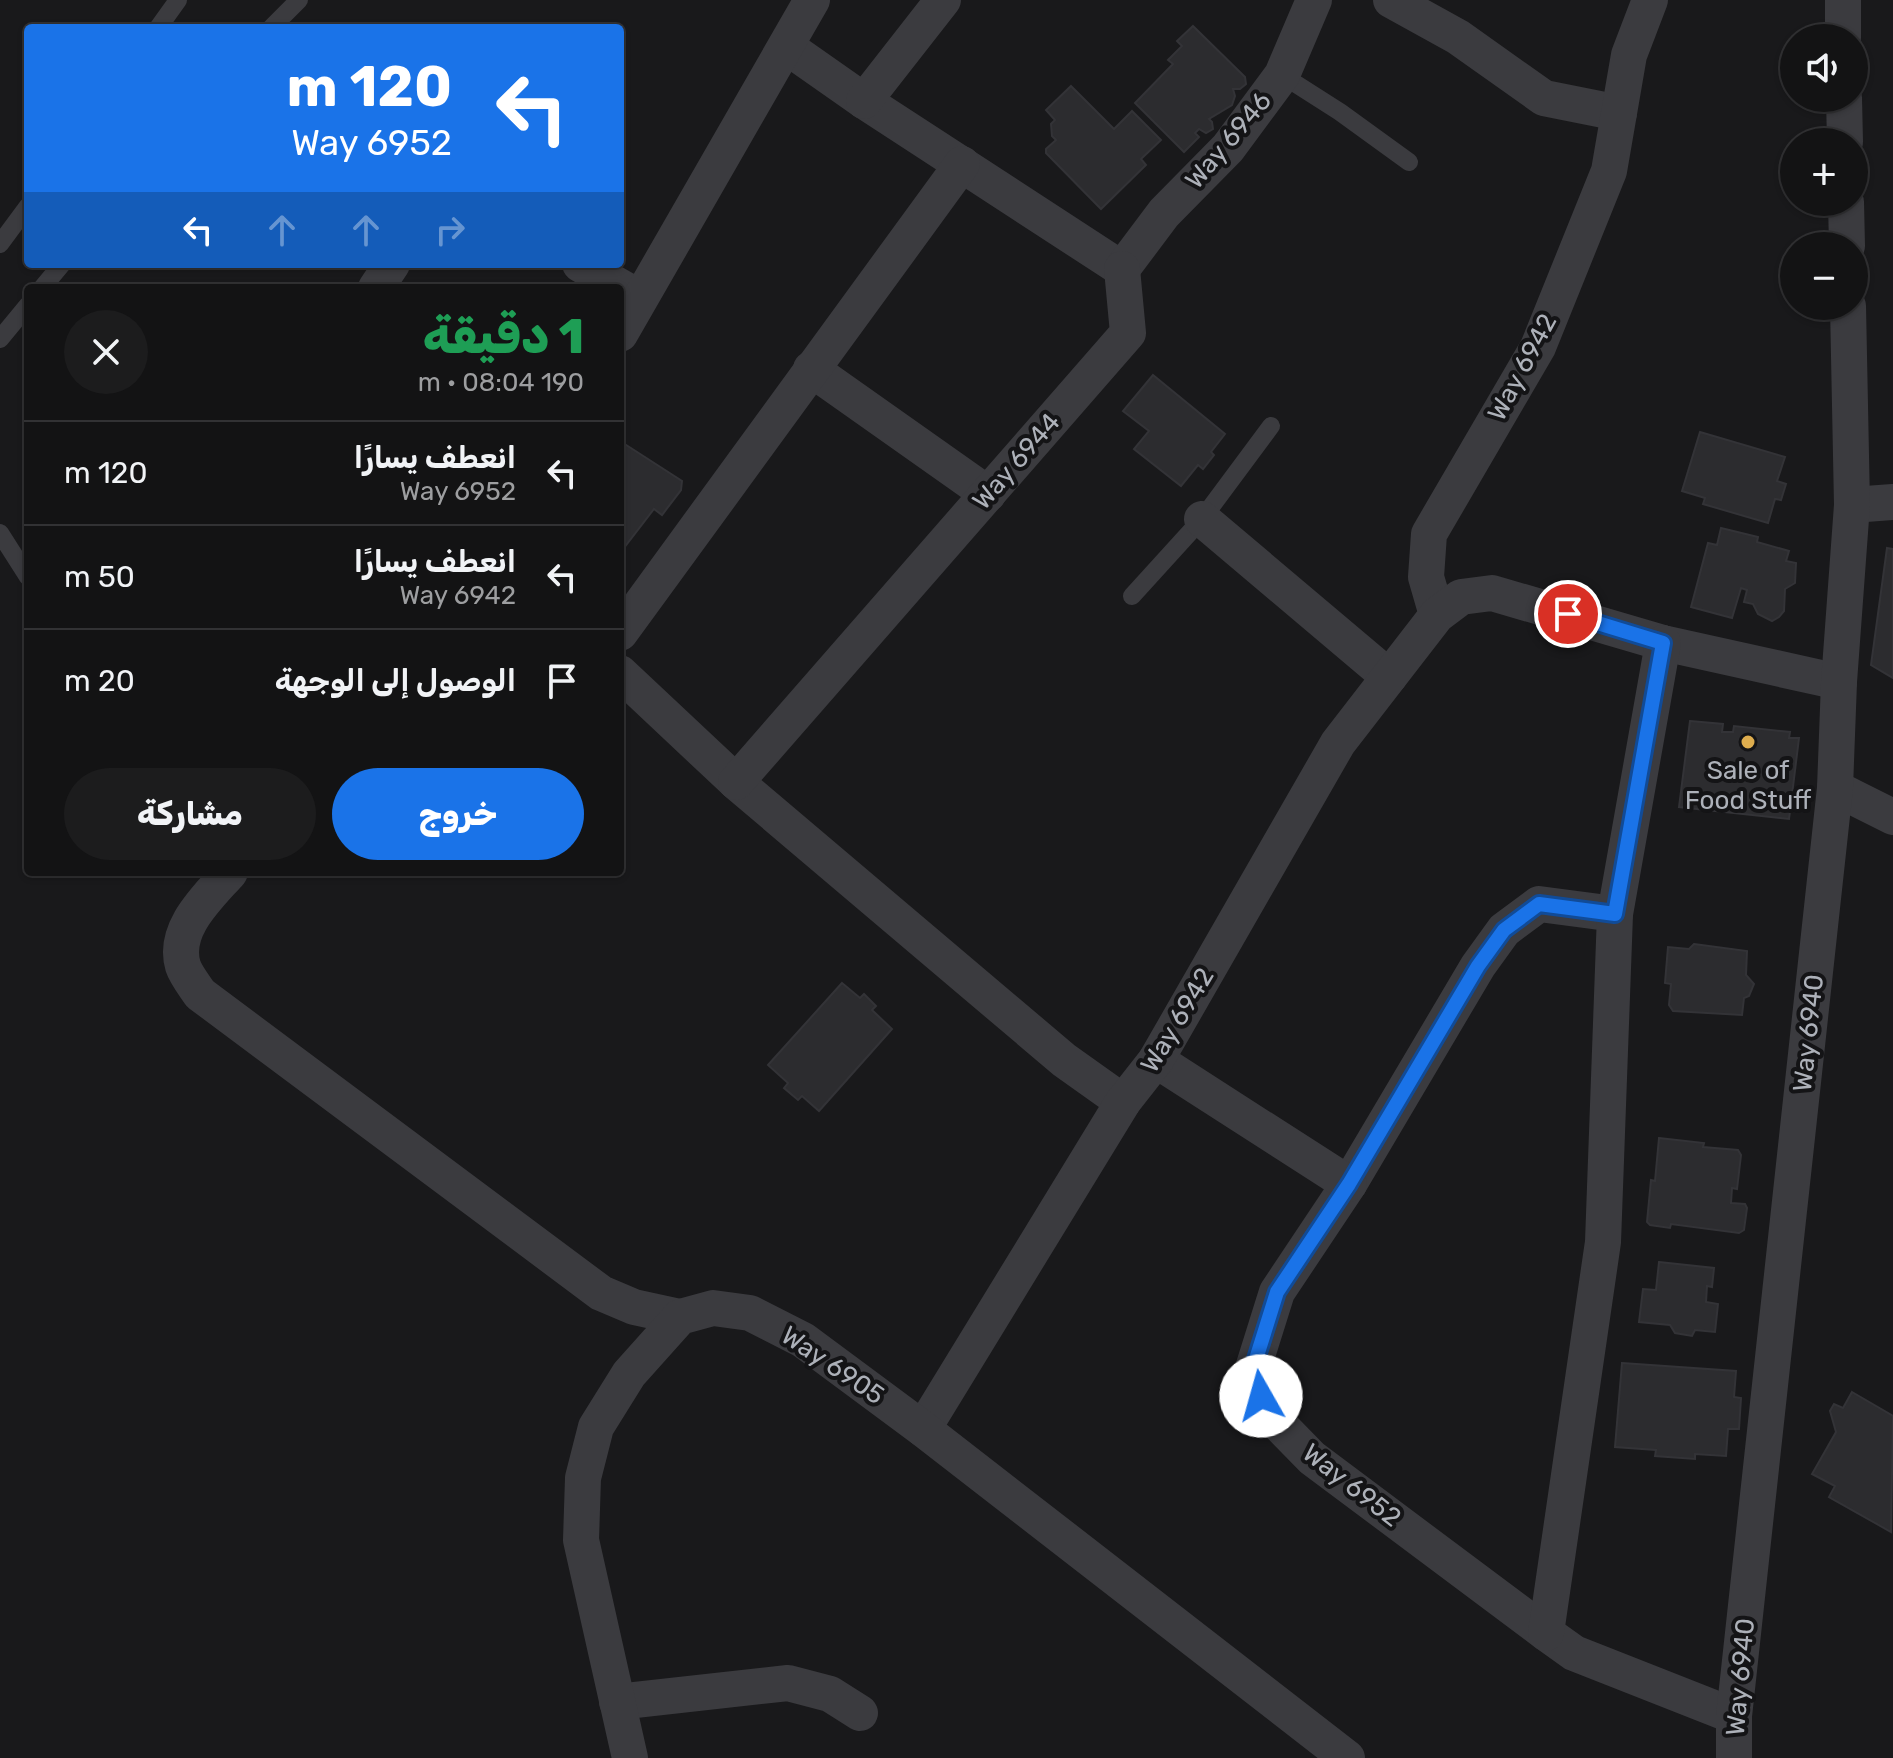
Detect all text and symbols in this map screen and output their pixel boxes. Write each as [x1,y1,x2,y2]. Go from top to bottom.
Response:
map controls [1780,24,1868,320]
button: sound [1780,24,1868,112]
text: 120 m [286,54,452,120]
icon: left [480,56,584,160]
street label: Way 6946 [1179,86,1278,195]
text: Way 6952 [291,121,452,164]
button: + [1780,128,1868,216]
icon: left [176,208,220,252]
icon: ahead [260,208,304,252]
icon: ahead [344,208,388,252]
icon: right [428,208,472,252]
button: − [1780,232,1868,320]
text: 1 دقيقة [423,308,584,365]
street label: Way 6942 [1481,309,1563,426]
button: close [64,310,148,394]
text: 190 m · 08:04 [418,367,584,398]
street label: Way 6944 [966,407,1067,516]
text: انعطف يسارًا [354,440,516,476]
icon: left [540,451,584,495]
text: 120 m [64,455,148,491]
text: Way 6952 [400,476,516,507]
text: انعطف يسارًا [354,544,516,580]
icon: left [540,555,584,599]
text: 50 m [64,559,135,595]
text: Way 6942 [400,580,516,611]
pin [1534,580,1602,648]
icon: arrive [1546,592,1590,636]
icon: arrive [540,659,584,703]
text: 20 m [64,663,135,699]
text: الوصول إلى الوجهة [275,663,516,699]
marker: Sale of Food Stuff [1739,733,1757,751]
place label: Sale of Food Stuff [1685,755,1811,816]
button: مشاركة [64,768,316,860]
button: خروج [332,768,584,860]
street label: Way 6942 [1134,962,1221,1078]
street label: Way 6940 [1787,973,1830,1093]
street label: Way 6905 [775,1320,890,1411]
position arrow [1219,1354,1303,1438]
street label: Way 6952 [1296,1437,1407,1533]
street label: Way 6940 [1720,1617,1761,1737]

